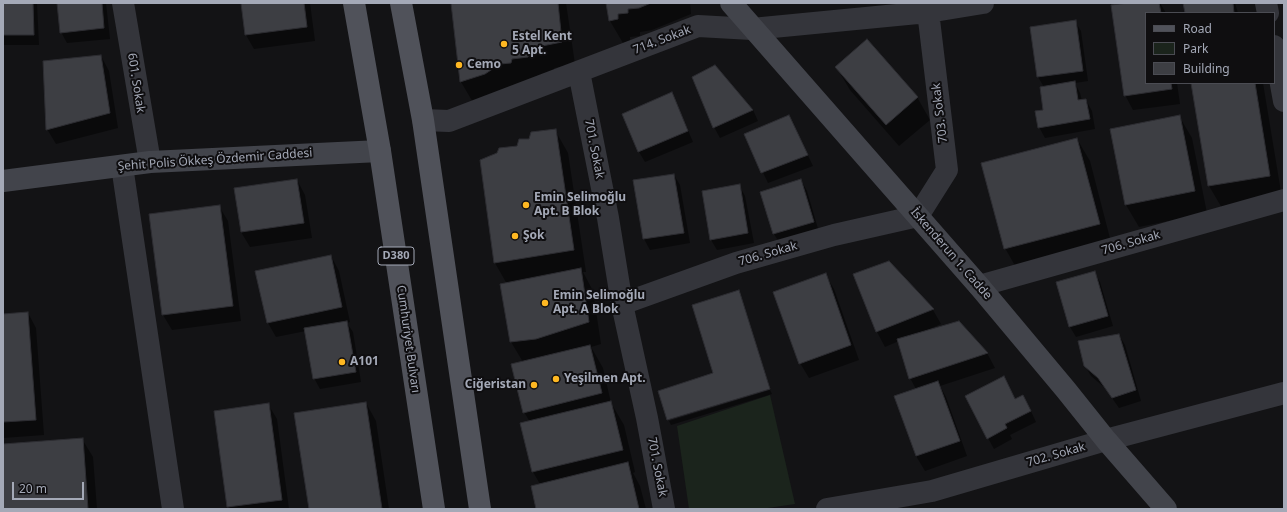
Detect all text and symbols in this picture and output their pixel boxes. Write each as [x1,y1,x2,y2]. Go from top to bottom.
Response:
legend [1145,12,1275,84]
text: Road [1183,20,1212,37]
street label: 714. Sokak [631,22,693,58]
place label: Estel Kent 5 Apt. [512,30,572,58]
marker: Estel Kent 5 Apt. [499,39,509,49]
text: Park [1183,40,1208,57]
street label: 601. Sokak [124,52,148,114]
place label: Cemo [467,58,501,72]
marker: Cemo [454,60,464,70]
text: Building [1183,60,1230,77]
street label: 703. Sokak [929,82,951,144]
street label: 701. Sokak [581,118,607,180]
street label: Şehit Polis Ökkeş Özdemir Caddesi [117,146,313,174]
place label: Emin Selimoğlu Apt. B Blok [534,191,626,219]
marker: Emin Selimoğlu Apt. B Blok [521,200,531,210]
street label: İskenderun 1. Cadde [907,205,995,303]
street label: 706. Sokak [1100,228,1162,258]
place label: Şok [523,229,545,243]
marker: Şok [510,231,520,241]
street label: 706. Sokak [737,239,799,269]
road number: D380 [378,247,414,265]
street label: Cumhuriyet Bulvarı [393,284,423,394]
place label: Emin Selimoğlu Apt. A Blok [553,289,645,317]
marker: Emin Selimoğlu Apt. A Blok [540,298,550,308]
place label: A101 [350,355,379,369]
marker: A101 [337,357,347,367]
place label: Yeşilmen Apt. [564,372,646,386]
marker: Yeşilmen Apt. [551,374,561,384]
place label: Ciğeristan [465,378,526,392]
marker: Ciğeristan [529,380,539,390]
street label: 701. Sokak [644,436,670,498]
street label: 702. Sokak [1025,440,1087,470]
scale bar [14,474,86,500]
text: 20 m [19,480,47,497]

